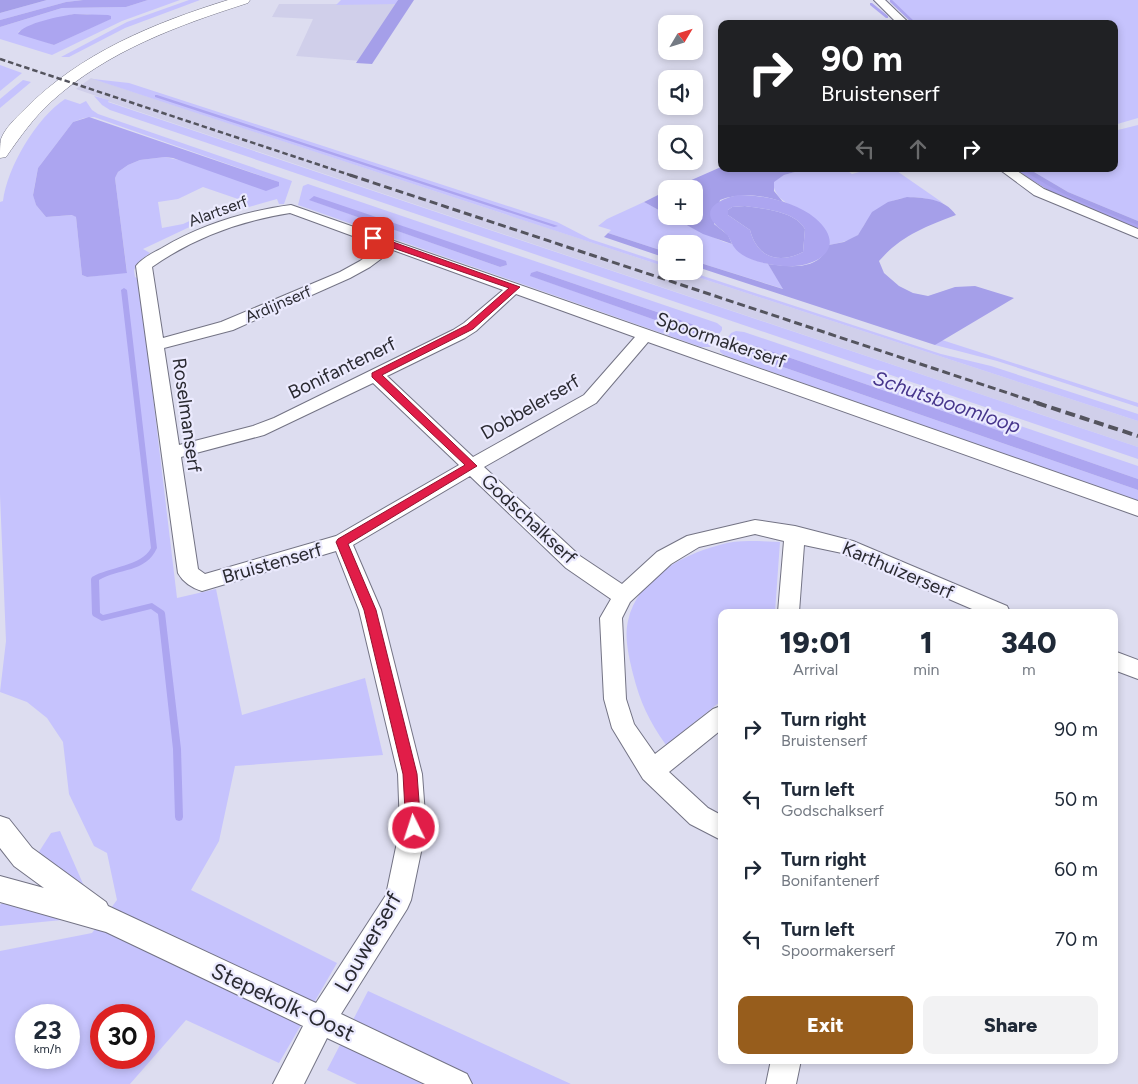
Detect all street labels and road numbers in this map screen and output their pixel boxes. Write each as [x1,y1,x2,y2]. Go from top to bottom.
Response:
street label: Alartserf [186,192,250,230]
street label: Ardijnserf [242,282,314,326]
street label: Spoormakerserf [653,307,789,373]
street label: Bonifantenerf [284,332,400,404]
street label: Roselmanserf [168,356,206,474]
street label: Dobbelerserf [476,369,584,445]
street label: Godschalkserf [477,469,581,569]
street label: Karthuizerserf [839,536,957,604]
street label: Bruistenserf [219,538,325,588]
street label: Louwerserf [329,887,408,997]
street label: Stepekolk-Oost [207,957,359,1047]

